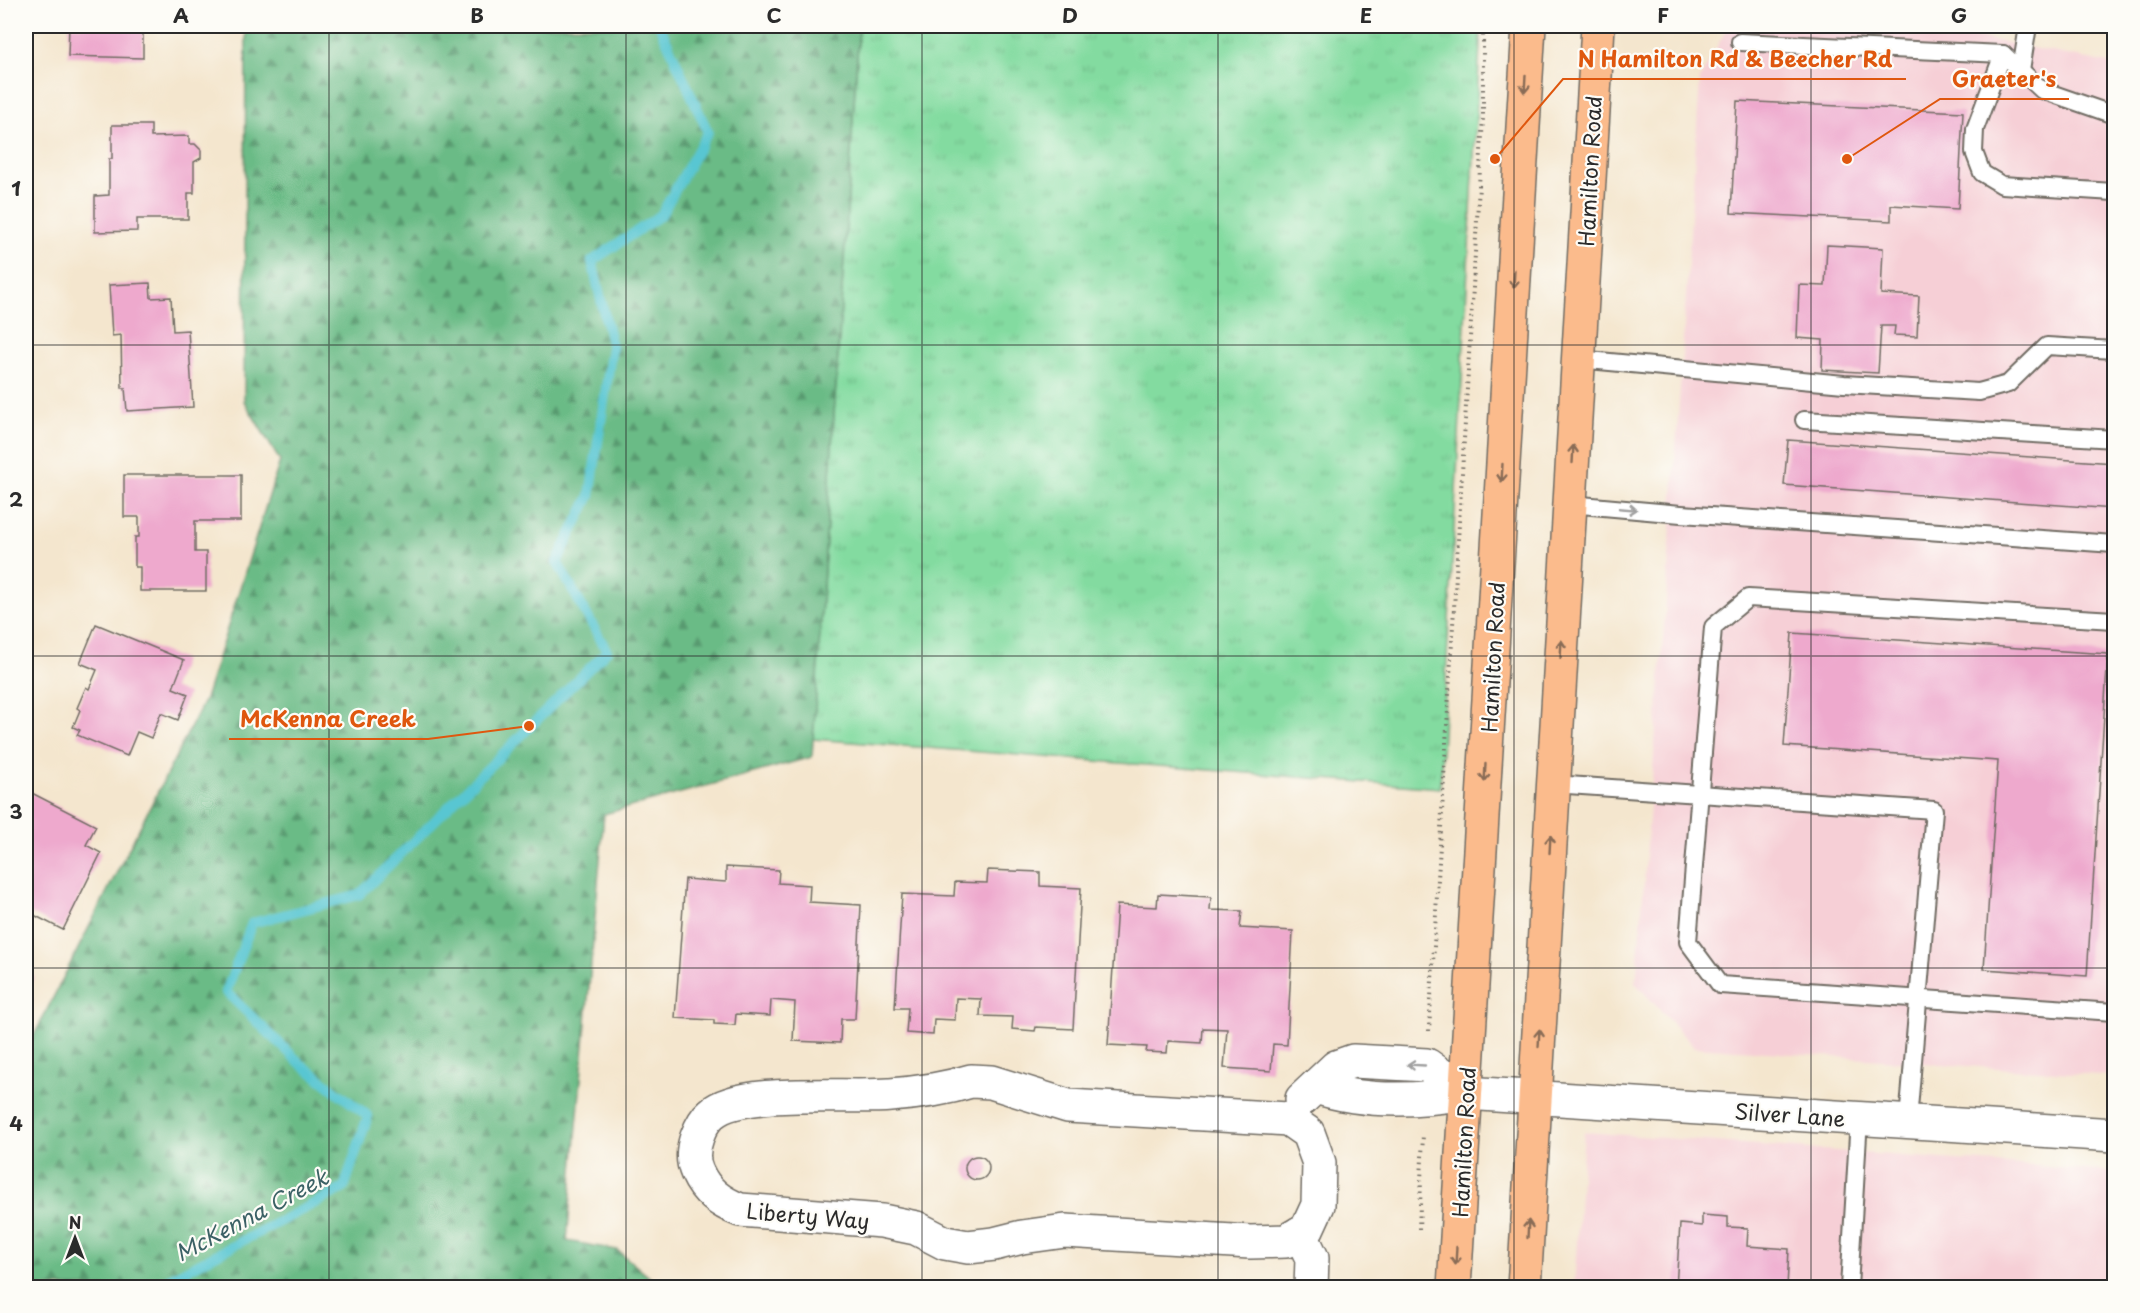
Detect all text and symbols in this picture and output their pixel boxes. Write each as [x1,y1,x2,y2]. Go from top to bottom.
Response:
text: A [173,0,189,30]
text: B [470,0,484,30]
text: C [766,0,782,30]
text: D [1062,0,1078,30]
text: E [1360,0,1372,30]
text: F [1657,0,1669,30]
text: G [1951,0,1967,30]
callout: N Hamilton Rd & Beecher Rd [1563,39,1906,79]
text: N Hamilton Rd & Beecher Rd [1578,41,1893,74]
callout: Graeter's [1940,59,2069,99]
text: Graeter's [1952,61,2056,94]
one-way arrow [1520,73,1531,93]
street label: Hamilton Road [1569,95,1609,247]
text: 1 [11,173,21,203]
one-way arrow [1508,268,1519,288]
one-way arrow [1567,445,1578,465]
one-way arrow [1497,463,1508,483]
text: 2 [9,484,23,514]
one-way arrow [1618,504,1638,515]
street label: Hamilton Road [1472,581,1512,733]
one-way arrow [1556,639,1567,659]
callout: McKenna Creek [229,699,428,739]
text: McKenna Creek [240,701,416,734]
one-way arrow [1479,762,1490,782]
text: 3 [9,796,23,826]
one-way arrow [1545,834,1556,854]
one-way arrow [1533,1029,1544,1049]
one-way arrow [1407,1059,1427,1070]
street label: Hamilton Road [1443,1066,1483,1218]
street label: Silver Lane [1733,1094,1847,1134]
text: 4 [9,1108,23,1138]
water label: McKenna Creek [168,1159,335,1268]
street label: Liberty Way [745,1194,871,1236]
north arrow [45,1208,105,1268]
text: N [69,1210,81,1234]
one-way arrow [1522,1220,1533,1240]
one-way arrow [1450,1246,1461,1266]

